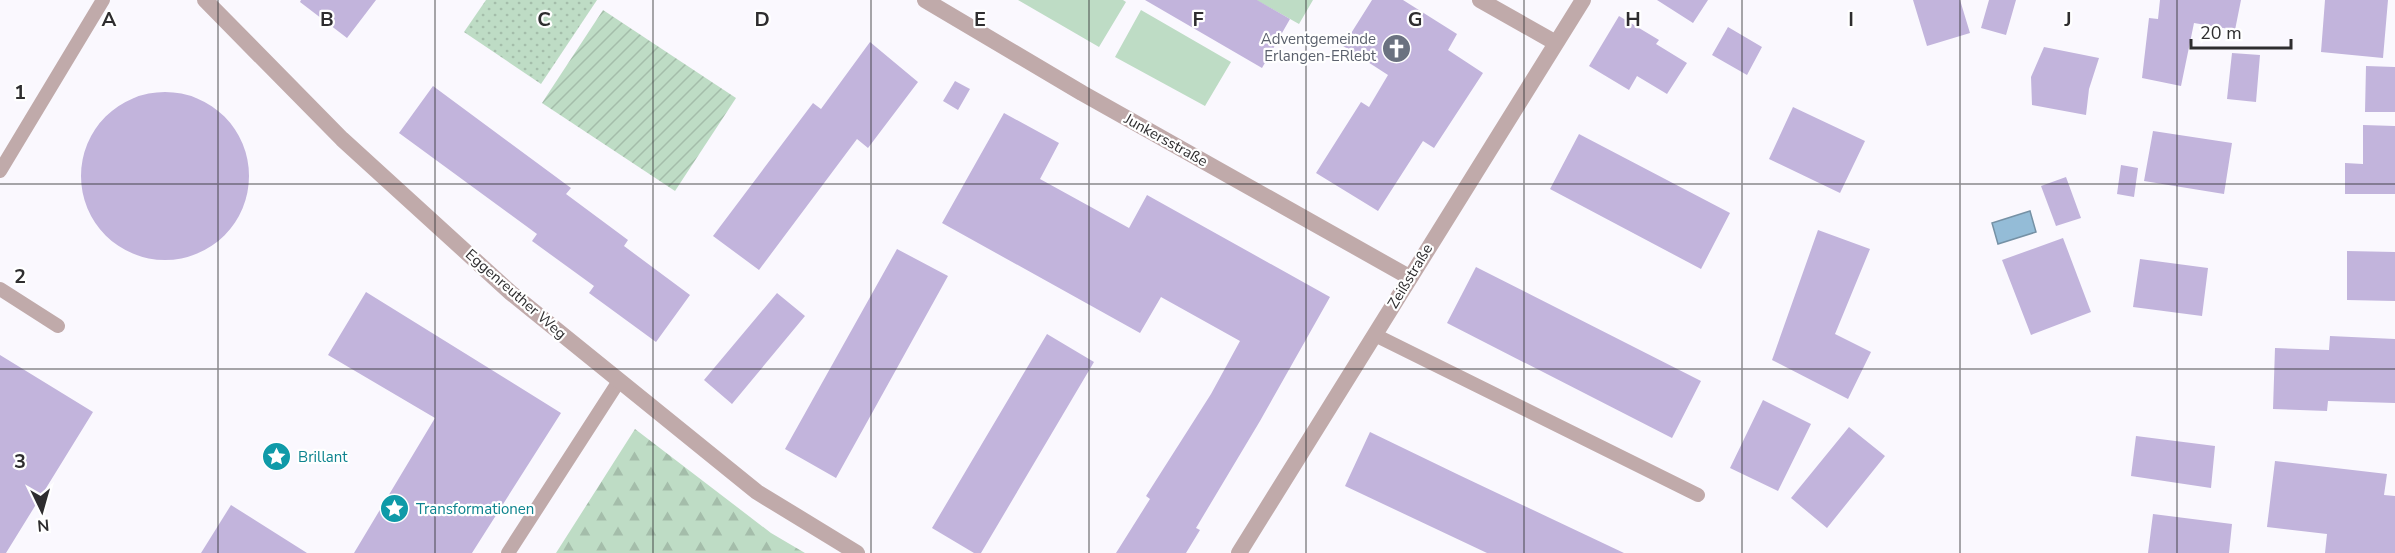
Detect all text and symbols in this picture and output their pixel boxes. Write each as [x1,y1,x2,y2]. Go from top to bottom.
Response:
text: A [102,6,117,33]
text: B [320,6,334,33]
text: C [537,6,551,33]
text: D [754,6,770,33]
text: E [974,6,986,33]
text: F [1192,6,1204,33]
text: G [1408,6,1422,33]
text: H [1625,6,1641,33]
text: I [1848,6,1854,33]
text: J [2063,6,2072,33]
scale bar [2191,12,2292,50]
text: 20 m [2200,21,2242,45]
place label: Adventgemeinde Erlangen-ERlebt [1261,29,1377,66]
church icon: Adventgemeinde Erlangen-ERlebt [1381,32,1413,64]
text: 1 [14,79,26,106]
street label: Junkersstraße [1120,108,1211,171]
street label: Zeißstraße [1383,240,1437,312]
street label: Eggenreuther Weg [461,245,571,343]
text: 2 [14,263,26,290]
place icon: Brillant [261,441,293,473]
place label: Brillant [298,447,348,467]
text: 3 [14,448,26,475]
north arrow [12,481,72,541]
place icon: Transformationen [379,493,411,525]
place label: Transformationen [416,499,534,519]
text: N [36,513,50,536]

